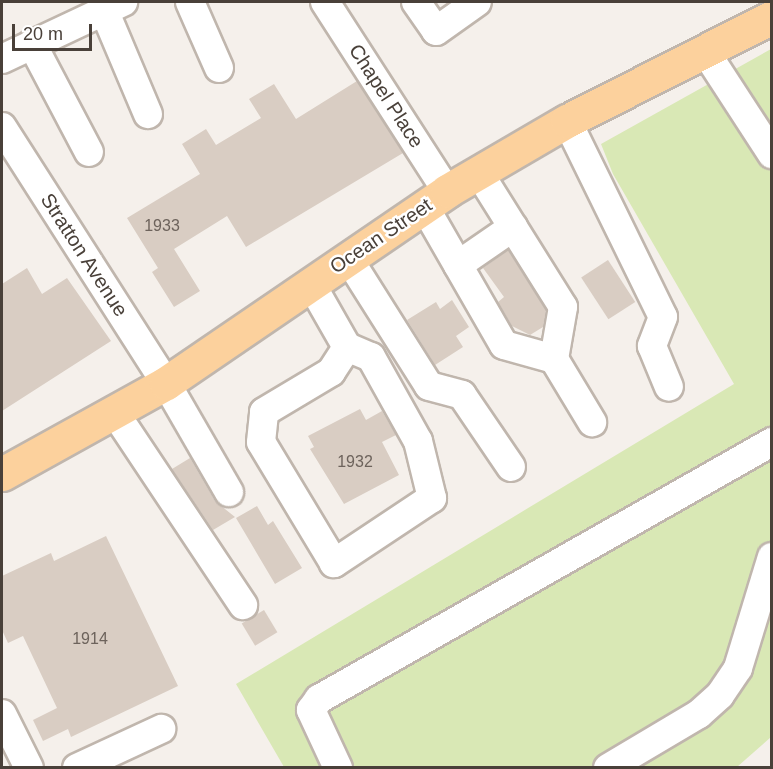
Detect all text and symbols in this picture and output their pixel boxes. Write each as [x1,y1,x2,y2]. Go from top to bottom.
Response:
scale bar [15,12,94,50]
text: 20 m [23,24,63,44]
street label: Chapel Place [344,40,428,152]
street label: Stratton Avenue [35,188,133,322]
street label: Ocean Street [325,193,437,279]
house number: 1933 [144,216,180,236]
house number: 1932 [337,452,373,472]
house number: 1914 [72,629,108,649]

